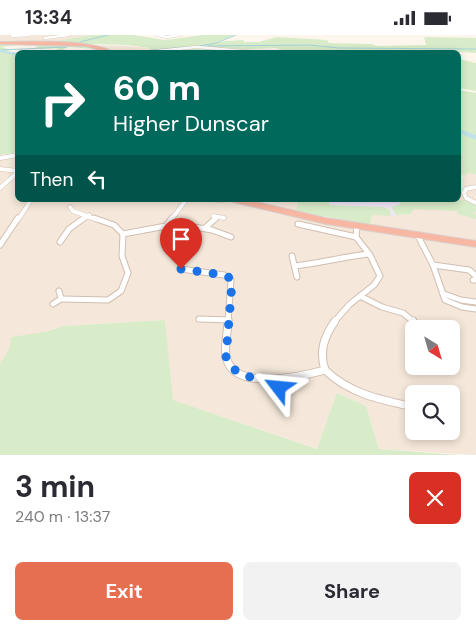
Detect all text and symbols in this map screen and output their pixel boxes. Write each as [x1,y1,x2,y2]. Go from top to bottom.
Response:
text: 13:34 [25,5,72,30]
text: 60 m [113,65,201,111]
icon: right [30,70,95,135]
text: Higher Dunscar [113,109,269,138]
icon: left [83,165,111,193]
text: Then [30,167,73,192]
pin [160,218,202,269]
icon: arrive [167,225,195,253]
north arrow [405,320,460,375]
map controls [405,320,460,440]
position arrow [252,361,304,413]
button: search [405,385,460,440]
text: 3 min [15,467,95,506]
button: close [409,472,461,524]
text: 240 m · 13:37 [15,506,110,527]
button: Exit [15,562,233,620]
button: Share [243,562,461,620]

